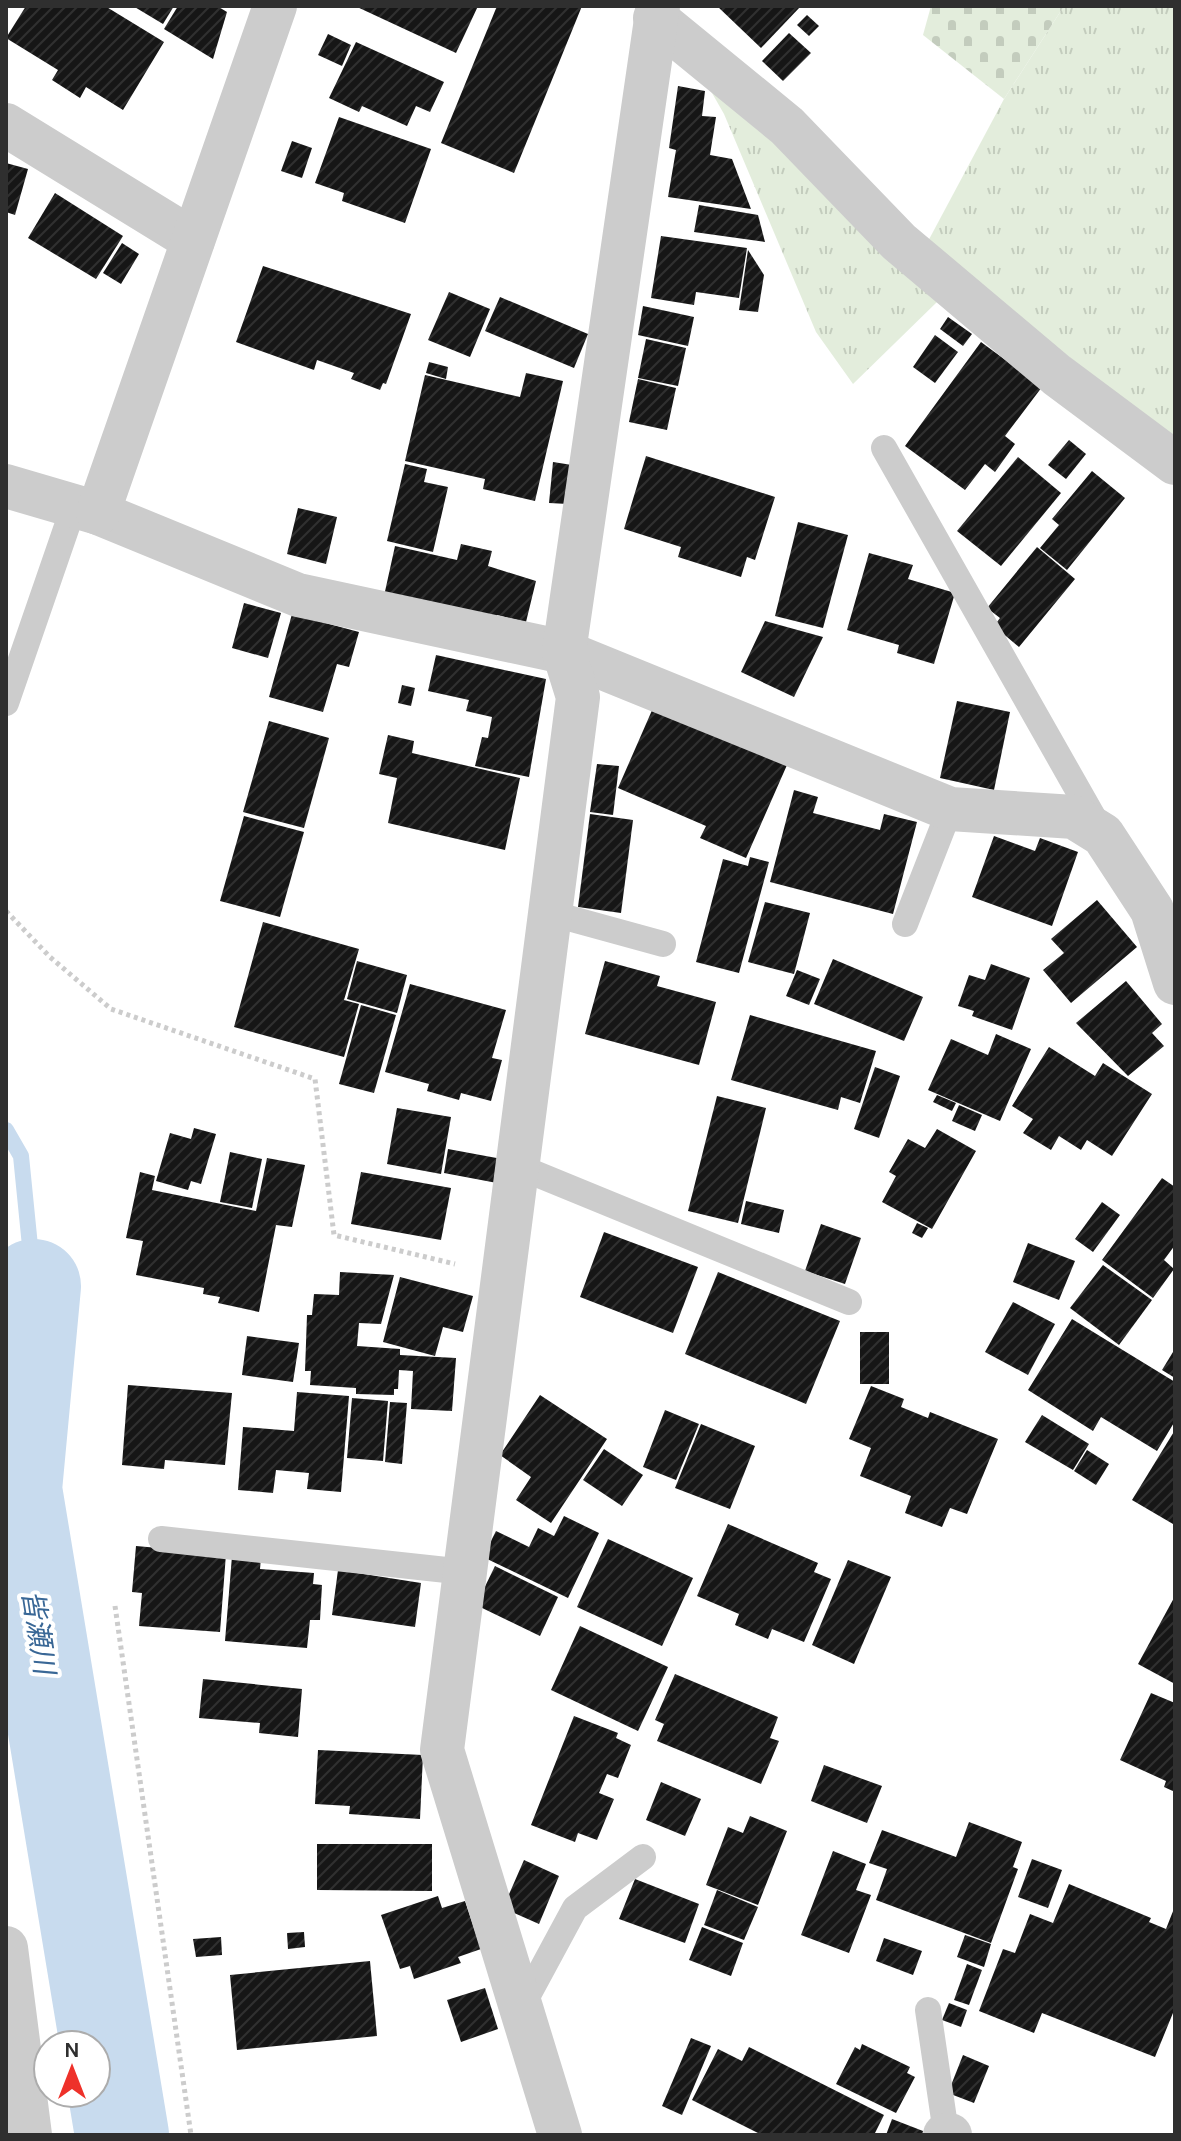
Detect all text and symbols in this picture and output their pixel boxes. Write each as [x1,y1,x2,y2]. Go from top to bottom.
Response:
water label: 皆瀬川 [16,1588,62,1679]
north arrow [32,2029,112,2109]
text: N [64,2037,80,2063]

